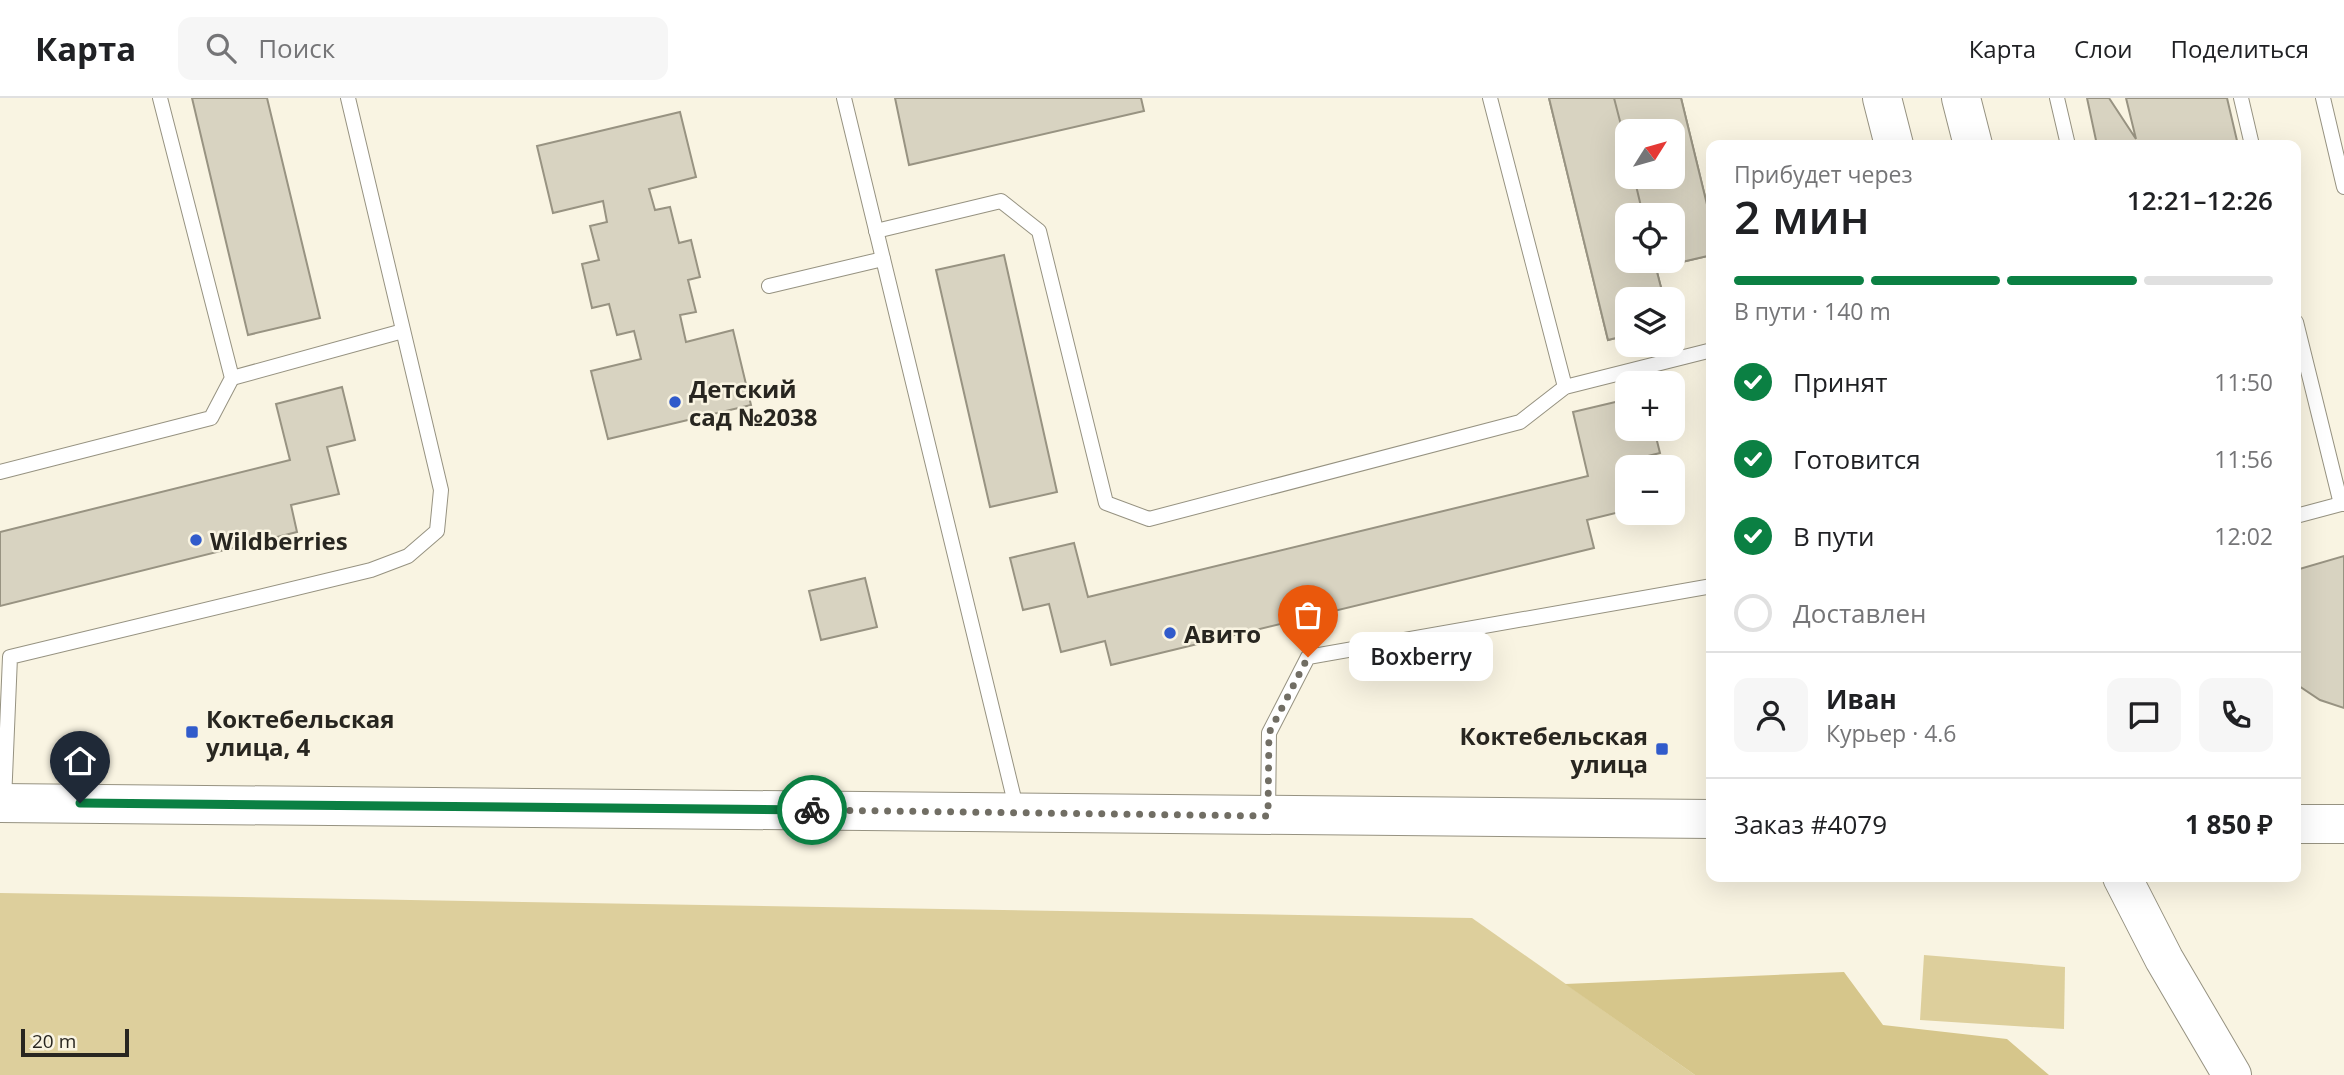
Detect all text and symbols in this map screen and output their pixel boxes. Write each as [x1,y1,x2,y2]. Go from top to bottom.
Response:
search box [178,17,668,80]
text: Карта [35,26,136,71]
icon: search [202,29,240,67]
text: Поиск [258,30,335,66]
text: Карта [1969,32,2036,65]
text: Слои [2074,32,2133,65]
text: Поделиться [2171,32,2309,65]
north arrow [1615,119,1685,189]
map controls [1615,119,1685,525]
text: Прибудет через [1734,158,1913,190]
text: 12:21–12:26 [2127,182,2273,218]
text: 2 мин [1734,185,1870,247]
button: locate [1615,203,1685,273]
button: layers [1615,287,1685,357]
text: В пути · 140 m [1734,295,1891,327]
icon: check [1734,363,1772,401]
text: Принят [1793,364,1887,400]
text: 11:50 [2214,366,2273,398]
button: + [1615,371,1685,441]
place label: Детский сад №2038 [689,372,818,433]
marker: Детский сад №2038 [667,394,683,410]
icon: check [1734,440,1772,478]
text: Готовится [1793,441,1921,477]
text: 11:56 [2214,443,2273,475]
button: − [1615,455,1685,525]
icon: check [1734,517,1772,555]
text: В пути [1793,518,1874,554]
text: 12:02 [2214,520,2273,552]
place label: Wildberries [210,524,348,557]
marker: Wildberries [188,532,204,548]
pin [1278,585,1338,657]
text: Доставлен [1793,595,1926,631]
icon: bag [1289,596,1327,634]
place label: Авито [1184,617,1261,650]
marker: Авито [1162,625,1178,641]
callout: Boxberry [1350,632,1494,682]
text: Boxberry [1370,640,1472,672]
button: person [1734,678,1808,752]
button: chat [2107,678,2181,752]
button: phone [2199,678,2273,752]
text: Иван [1826,681,1897,717]
place label: Коктебельская улица, 4 [206,702,395,763]
text: Курьер · 4.6 [1826,717,1957,749]
place label: Коктебельская улица [1459,719,1648,780]
marker: Коктебельская улица, 4 [184,724,200,740]
pin [50,731,110,803]
marker: Коктебельская улица [1654,741,1670,757]
icon: home [61,742,99,780]
courier [777,775,847,845]
icon: bike [793,791,831,829]
text: Заказ #4079 [1734,806,1887,842]
text: 1 850 ₽ [2185,806,2273,842]
scale bar [21,1026,130,1058]
text: 20 m [32,1028,76,1054]

